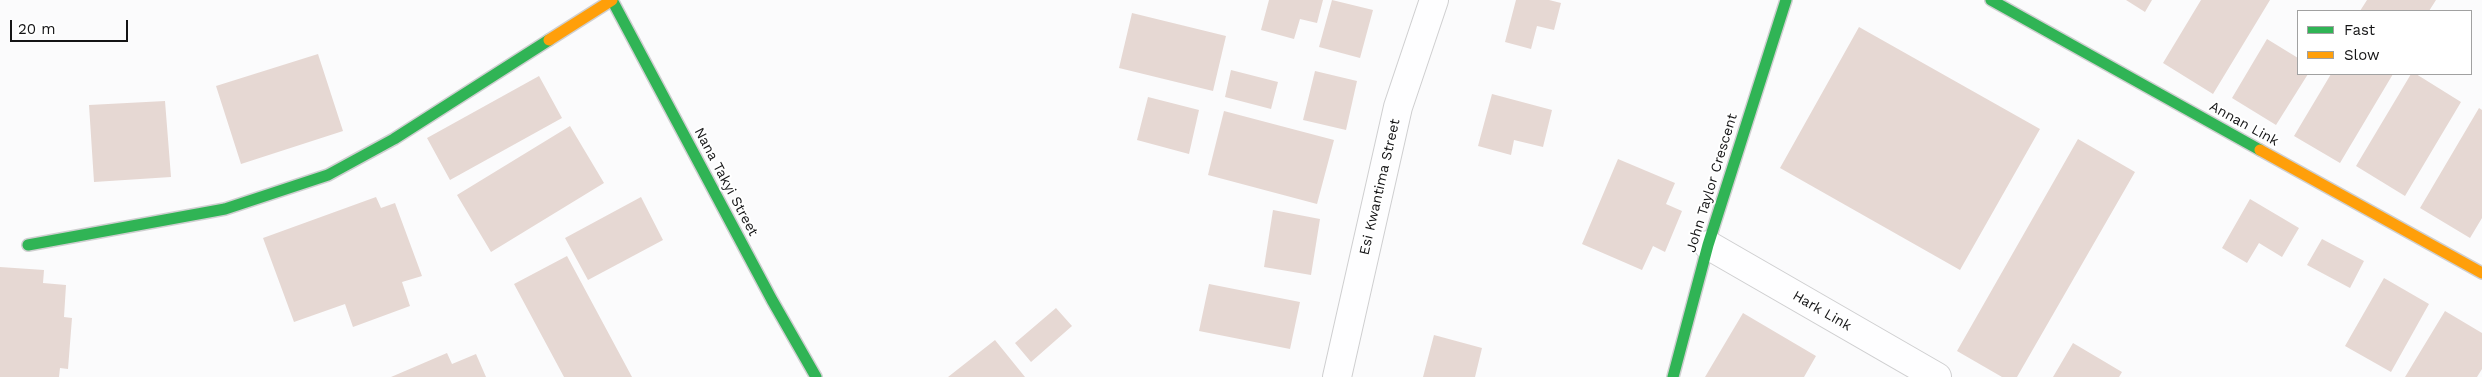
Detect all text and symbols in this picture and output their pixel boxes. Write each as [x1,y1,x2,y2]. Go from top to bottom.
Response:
scale bar [12,10,130,42]
legend [2297,10,2472,75]
text: 20 m [18,20,56,38]
text: Fast [2344,21,2375,39]
text: Slow [2344,46,2380,64]
street label: Annan Link [2206,98,2282,150]
street label: John Taylor Crescent [1683,112,1741,254]
street label: Esi Kwantima Street [1356,117,1404,257]
street label: Nana Takyi Street [690,125,762,239]
street label: Hark Link [1790,287,1854,335]

